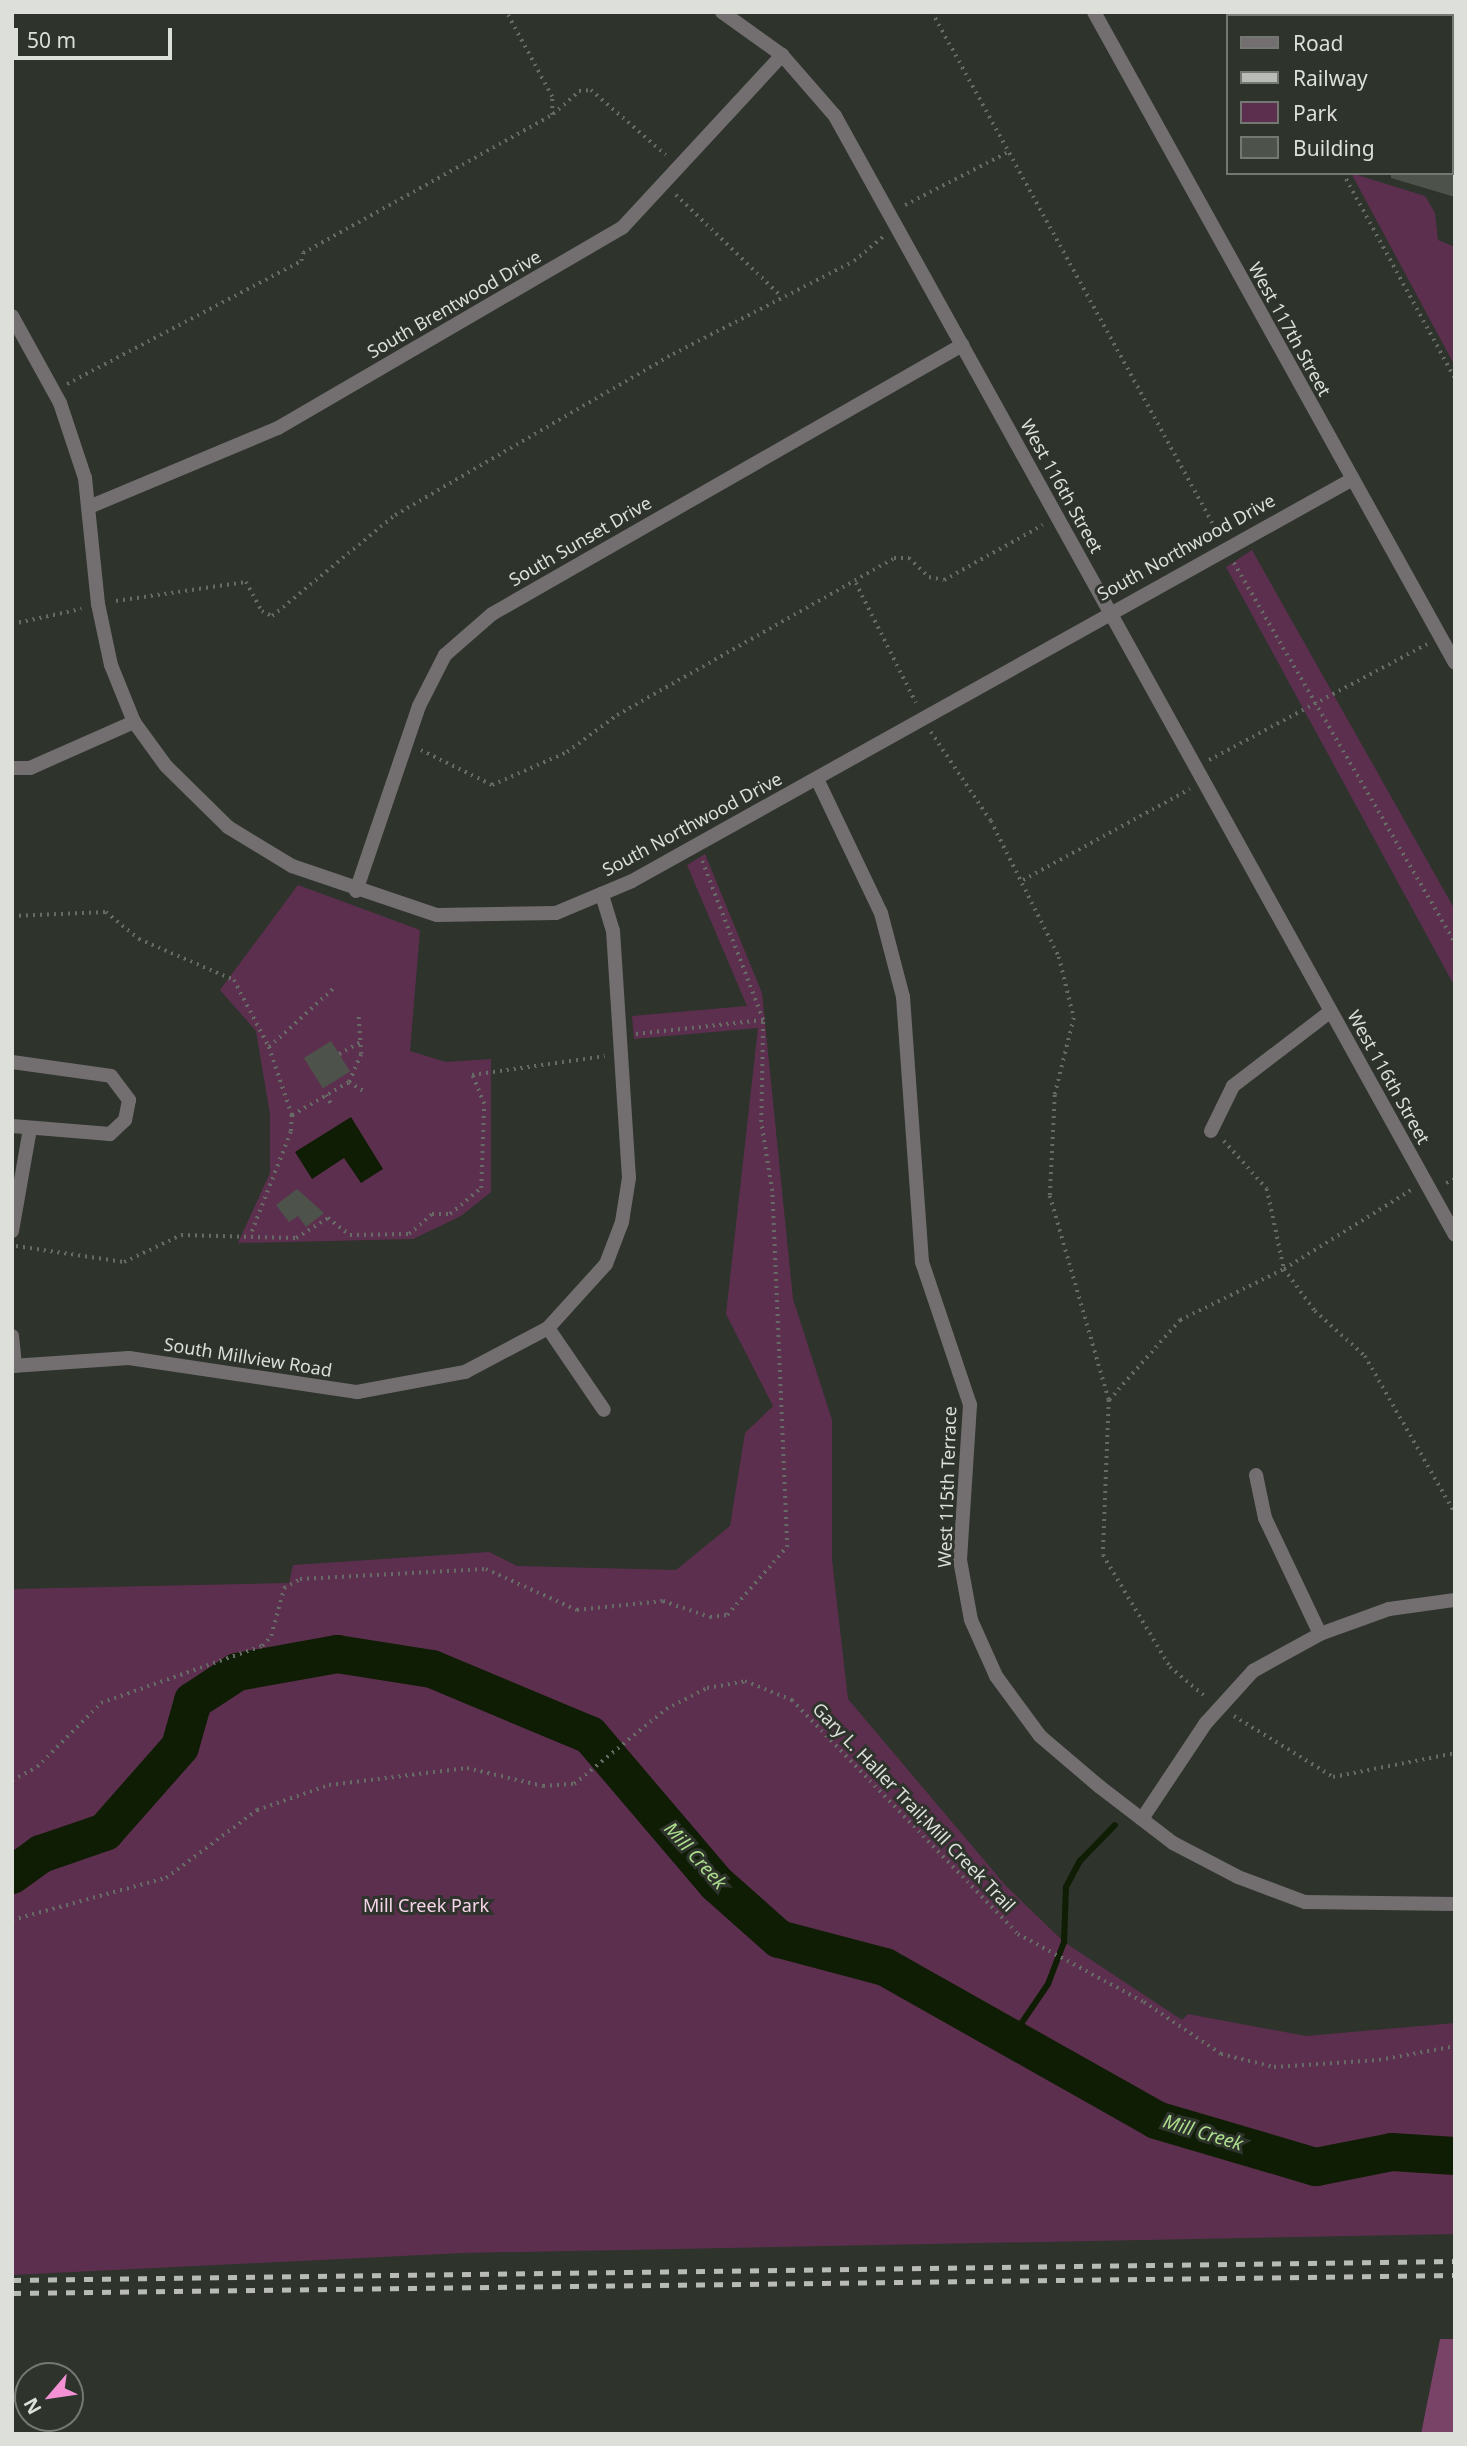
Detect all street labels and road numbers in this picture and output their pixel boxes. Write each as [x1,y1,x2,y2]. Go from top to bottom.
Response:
street label: South Brentwood Drive [363,245,545,363]
street label: West 117th Street [1244,258,1336,400]
street label: West 116th Street [1016,415,1108,557]
street label: South Northwood Drive [1093,489,1279,605]
street label: South Sunset Drive [505,491,655,591]
street label: South Northwood Drive [599,768,785,880]
street label: West 116th Street [1343,1006,1435,1148]
street label: South Millview Road [162,1333,334,1381]
street label: West 115th Terrace [933,1406,961,1568]
street label: Gary L. Haller Trail;Mill Creek Trail [808,1698,1020,1916]

